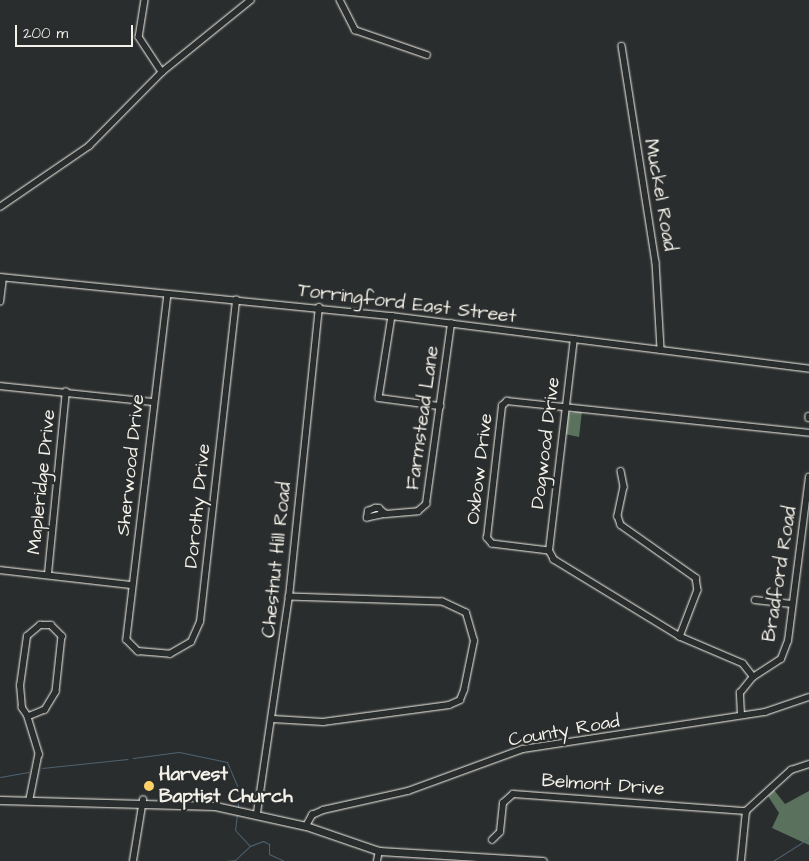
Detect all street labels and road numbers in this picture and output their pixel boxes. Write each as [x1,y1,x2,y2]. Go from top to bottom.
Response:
street label: Muckel Road [639,137,681,253]
street label: Torringford East Street [297,279,517,329]
street label: Farmstead Lane [402,345,444,491]
street label: Dogwood Drive [527,376,565,510]
street label: Sherwood Drive [112,393,150,537]
street label: Mapleridge Drive [23,408,61,556]
street label: Oxbow Drive [462,412,498,526]
street label: Dorothy Drive [180,443,216,569]
street label: Chestnut Hill Road [257,481,297,639]
street label: Bradford Road [758,505,802,643]
street label: County Road [507,710,621,752]
street label: Belmont Drive [541,769,665,801]

